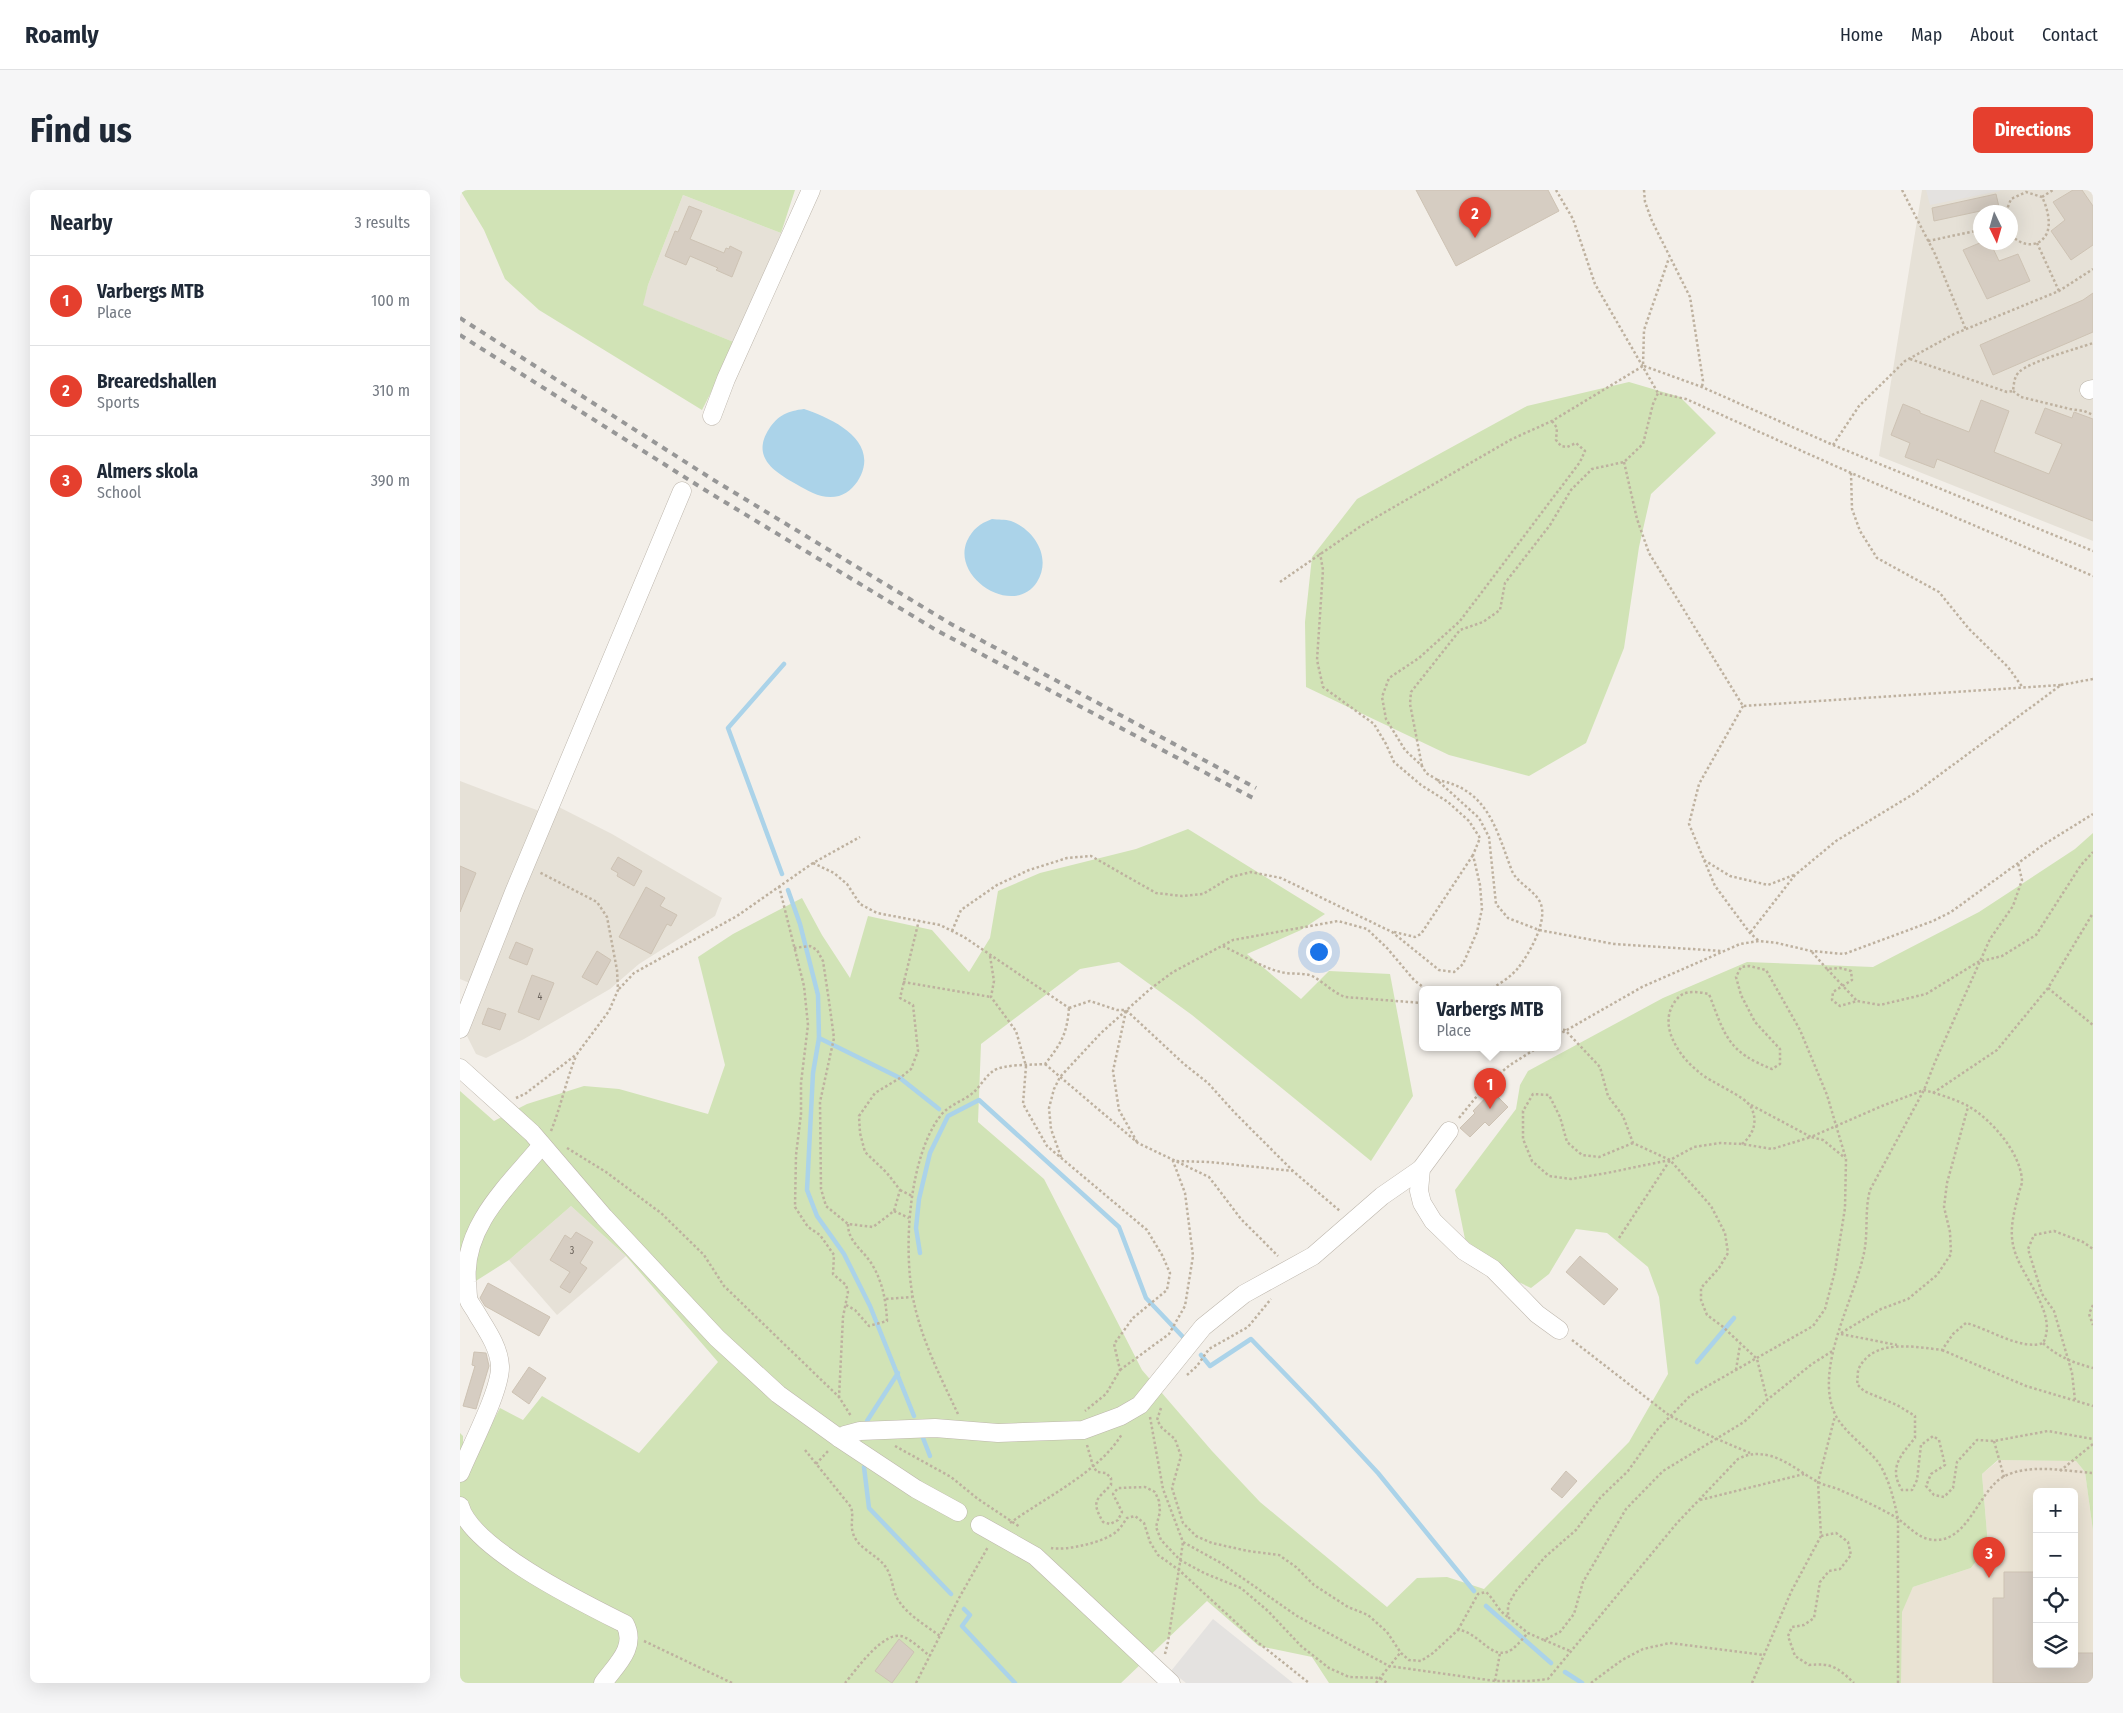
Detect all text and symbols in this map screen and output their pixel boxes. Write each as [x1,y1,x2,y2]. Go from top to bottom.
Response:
text: Roamly [25,21,99,49]
text: Home [1840,24,1883,46]
text: Map [1911,24,1942,46]
text: About [1970,24,2014,46]
text: Contact [2042,24,2098,46]
button: Directions [1973,107,2093,153]
text: Find us [30,109,132,151]
pin: 2 [1459,197,1491,238]
north arrow [1973,205,2018,250]
text: Nearby [50,210,112,236]
text: 3 results [354,213,410,232]
text: Varbergs MTB [97,280,204,303]
text: 1 [63,291,69,310]
text: 100 m [371,291,410,310]
text: Place [97,303,132,322]
text: Brearedshallen [97,370,217,393]
text: 2 [62,381,70,400]
text: 310 m [373,381,410,400]
text: Sports [97,393,140,412]
text: Almers skola [97,460,198,483]
text: 3 [62,471,70,490]
text: 390 m [371,471,410,490]
text: School [97,483,141,502]
your location [1306,939,1332,965]
popup [1419,986,1561,1051]
house number: 4 [538,991,543,1003]
text: Varbergs MTB [1436,998,1544,1021]
text: Place [1436,1021,1471,1040]
pin: 1 [1474,1068,1506,1109]
house number: 3 [570,1245,575,1257]
map controls [2033,1488,2078,1668]
button: + [2033,1488,2078,1533]
button: − [2033,1533,2078,1578]
pin: 3 [1973,1537,2005,1578]
button: locate [2033,1578,2078,1623]
button: layers [2033,1623,2078,1668]

